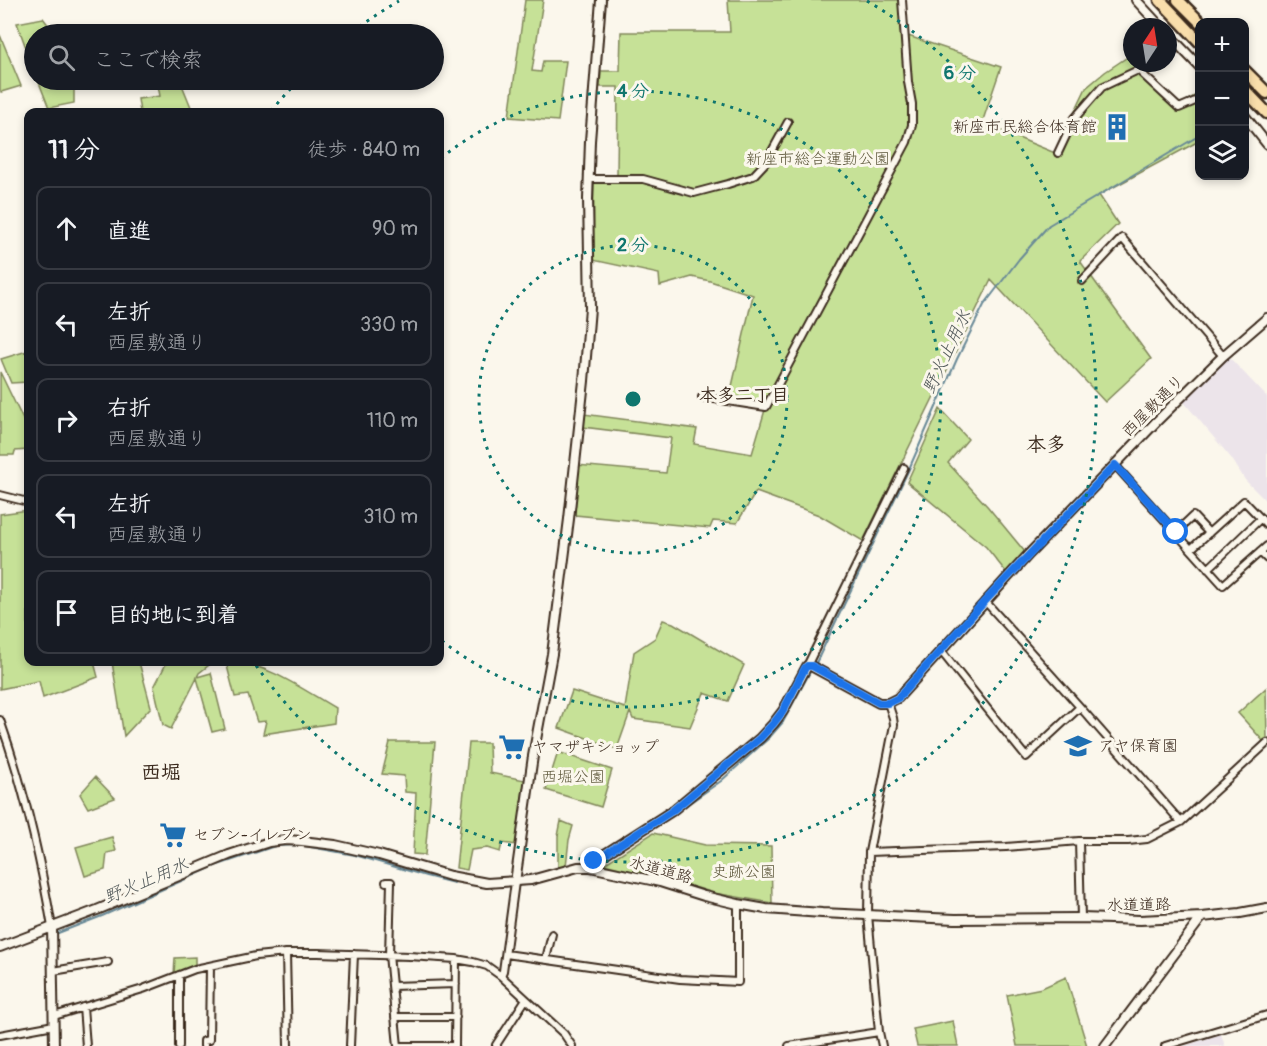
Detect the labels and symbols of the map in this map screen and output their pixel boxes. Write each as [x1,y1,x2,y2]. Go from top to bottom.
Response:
north arrow [1123,18,1177,72]
text: 6 分 [944,62,976,85]
text: 4 分 [617,80,649,103]
building icon: 新座市民総合体育館 [1102,112,1132,142]
place label: 新座市民総合体育館 [953,117,1097,137]
park label: 新座市総合運動公園 [746,149,890,169]
text: 2 分 [617,234,649,257]
water label: 野火止用水 [918,306,976,398]
street label: 西屋敷通り [1118,371,1188,441]
district label: 本多二丁目 [699,384,789,407]
centre of rings [623,389,643,409]
district label: 本多 [1026,432,1066,457]
route start [1162,518,1188,544]
school or university icon: アヤ保育園 [1063,731,1093,761]
supermarket icon: ヤマザキショップ [497,732,527,762]
place label: アヤ保育園 [1098,736,1178,756]
place label: ヤマザキショップ [532,737,659,757]
district label: 西堀 [141,760,181,785]
park label: 西堀公園 [541,767,605,787]
supermarket icon: セブン-イレブン [158,820,188,850]
place label: セブン-イレブン [193,825,312,845]
route end [580,847,606,873]
street label: 水道道路 [627,852,695,888]
water label: 野火止用水 [100,853,192,909]
park label: 史跡公園 [712,862,776,882]
street label: 水道道路 [1107,894,1171,916]

